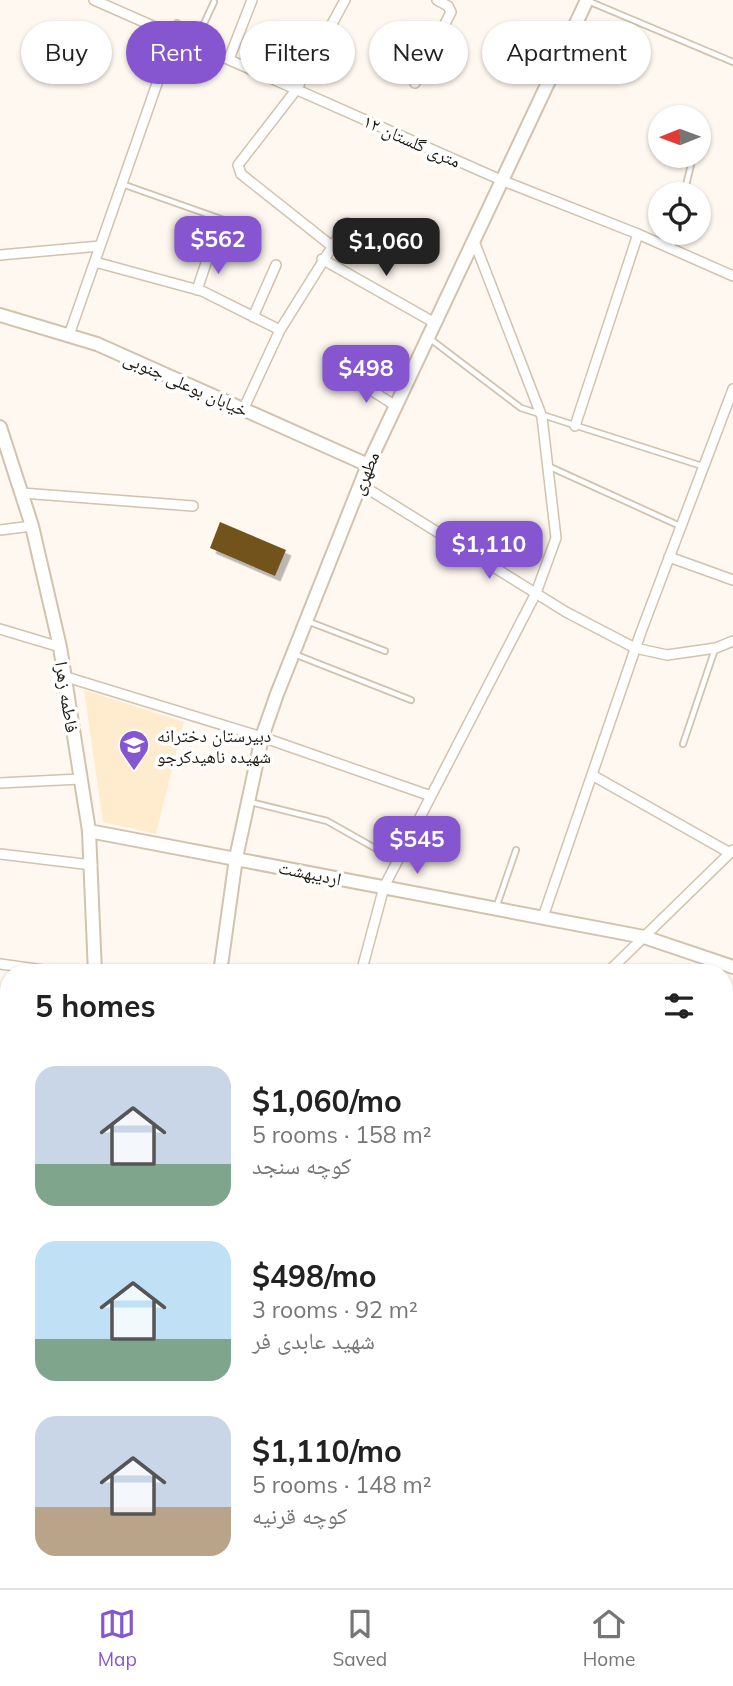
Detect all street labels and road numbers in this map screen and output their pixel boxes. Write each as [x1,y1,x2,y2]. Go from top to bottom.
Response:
street label: ۱۲ متری گلستان [360,109,464,173]
street label: خیابان بوعلی جنوبی [120,346,252,422]
street label: مطهری [346,448,384,498]
street label: فاطمه زهرا [50,660,84,734]
street label: اردیبهشت [277,856,343,890]

